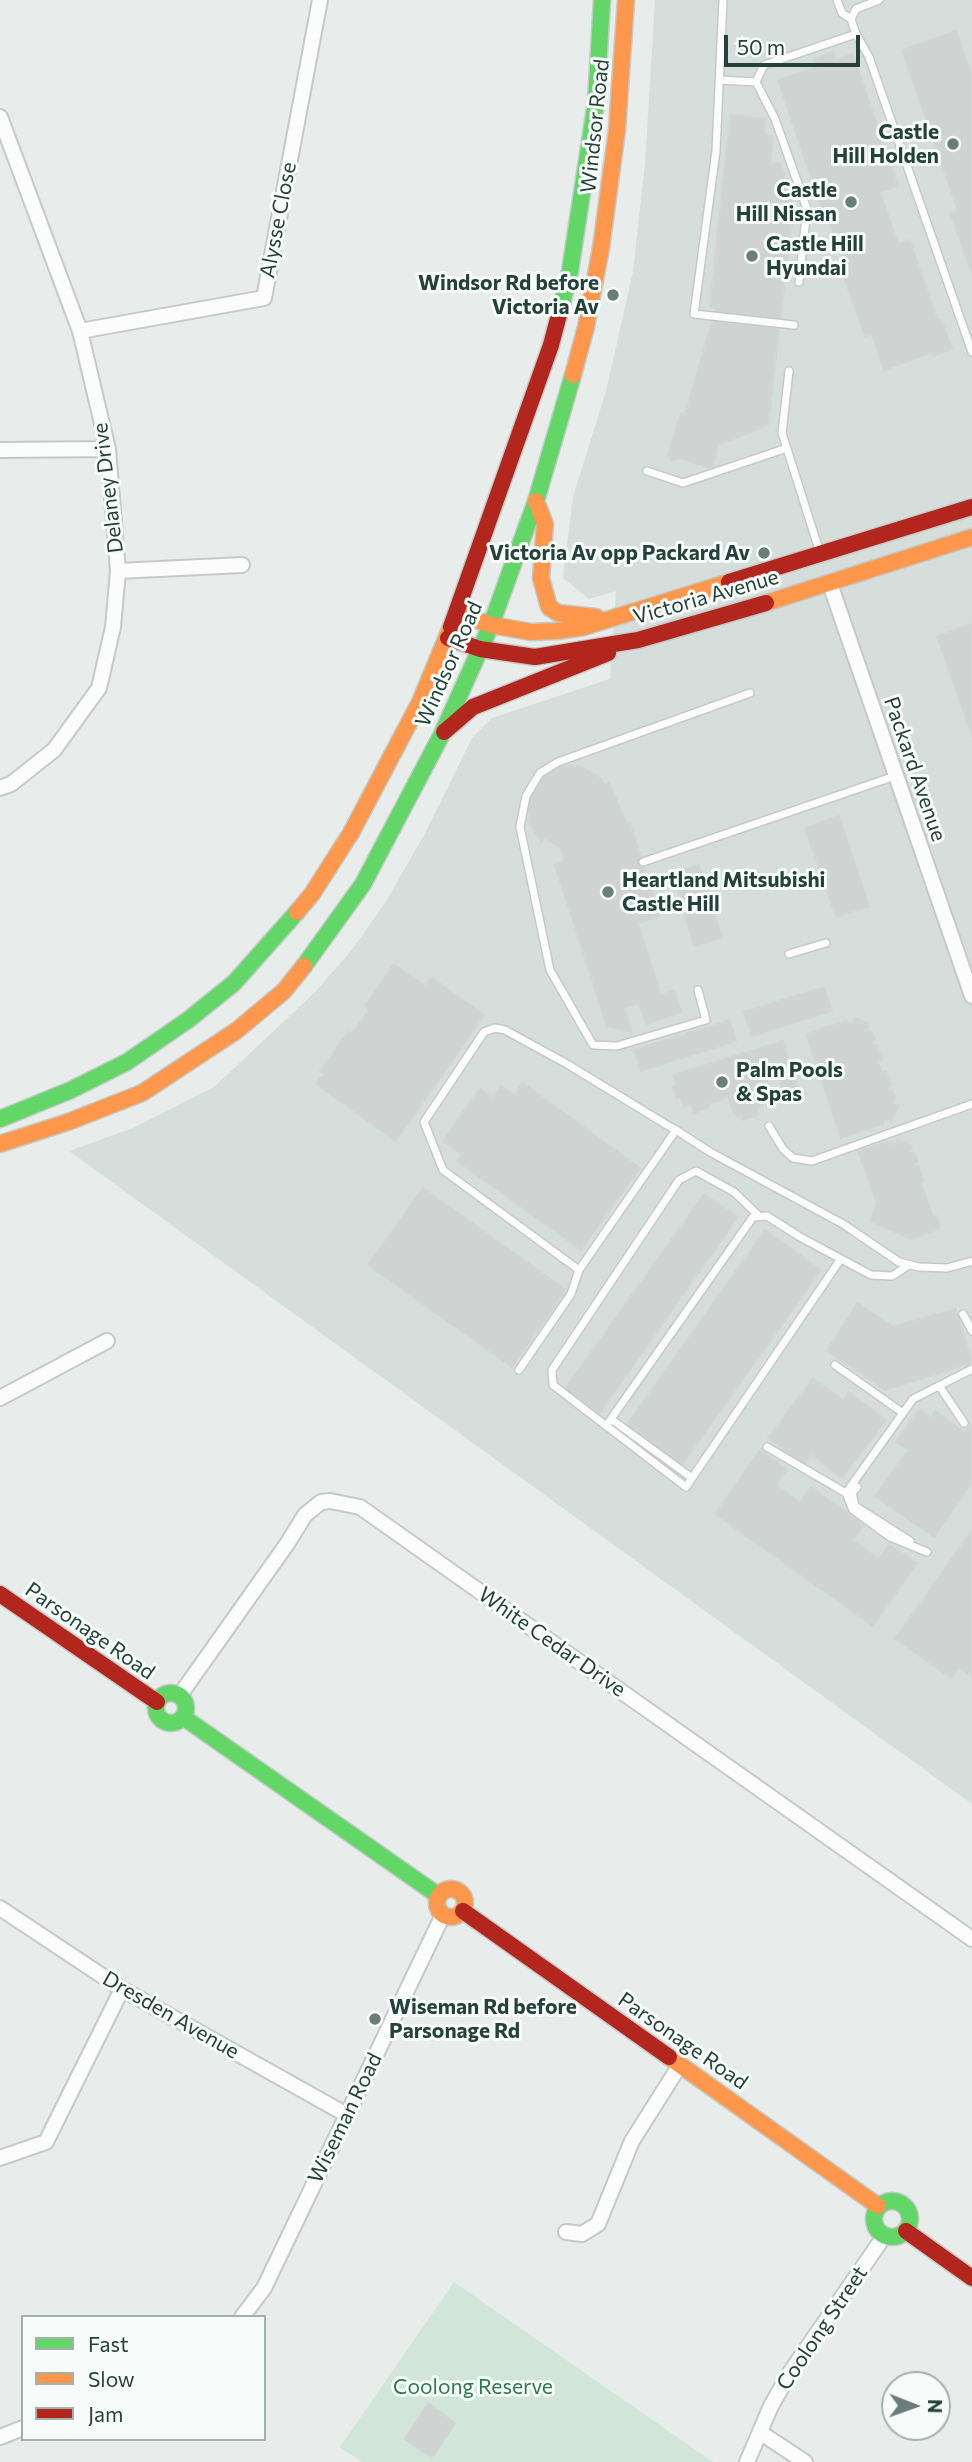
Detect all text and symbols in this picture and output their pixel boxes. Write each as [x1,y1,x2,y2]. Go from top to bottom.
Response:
scale bar [727,21,864,65]
text: 50 m [737,34,785,59]
street label: Windsor Road [575,58,615,194]
place label: Castle Hill Holden [832,119,939,169]
marker: Castle Hill Holden [945,136,961,152]
street label: Alysse Close [254,160,302,280]
place label: Castle Hill Nissan [736,177,837,227]
marker: Castle Hill Nissan [843,194,859,210]
place label: Castle Hill Hyundai [766,231,864,281]
marker: Castle Hill Hyundai [744,248,760,264]
place label: Windsor Rd before Victoria Av [418,270,599,320]
marker: Windsor Rd before Victoria Av [605,287,621,303]
street label: Delaney Drive [87,421,129,555]
place label: Victoria Av opp Packard Av [489,540,750,566]
marker: Victoria Av opp Packard Av [756,545,772,561]
street label: Victoria Avenue [630,564,782,630]
street label: Windsor Road [410,597,488,731]
street label: Packard Avenue [878,693,952,845]
place label: Heartland Mitsubishi Castle Hill [622,867,825,917]
marker: Heartland Mitsubishi Castle Hill [600,884,616,900]
place label: Palm Pools & Spas [736,1057,843,1107]
marker: Palm Pools & Spas [714,1074,730,1090]
street label: Parsonage Road [20,1577,160,1685]
street label: White Cedar Drive [473,1582,631,1702]
street label: Dresden Avenue [98,1966,244,2064]
street label: Parsonage Road [613,1987,753,2095]
place label: Wiseman Rd before Parsonage Rd [389,1994,577,2044]
marker: Wiseman Rd before Parsonage Rd [367,2011,383,2027]
street label: Wiseman Road [303,2049,387,2187]
street label: Coolong Street [771,2261,873,2395]
legend [21,2315,266,2441]
text: Fast [88,2331,129,2356]
text: Slow [88,2366,135,2391]
north arrow [881,2371,951,2441]
park label: Coolong Reserve [393,2374,553,2400]
text: N [924,2399,947,2414]
text: Jam [88,2401,123,2426]

